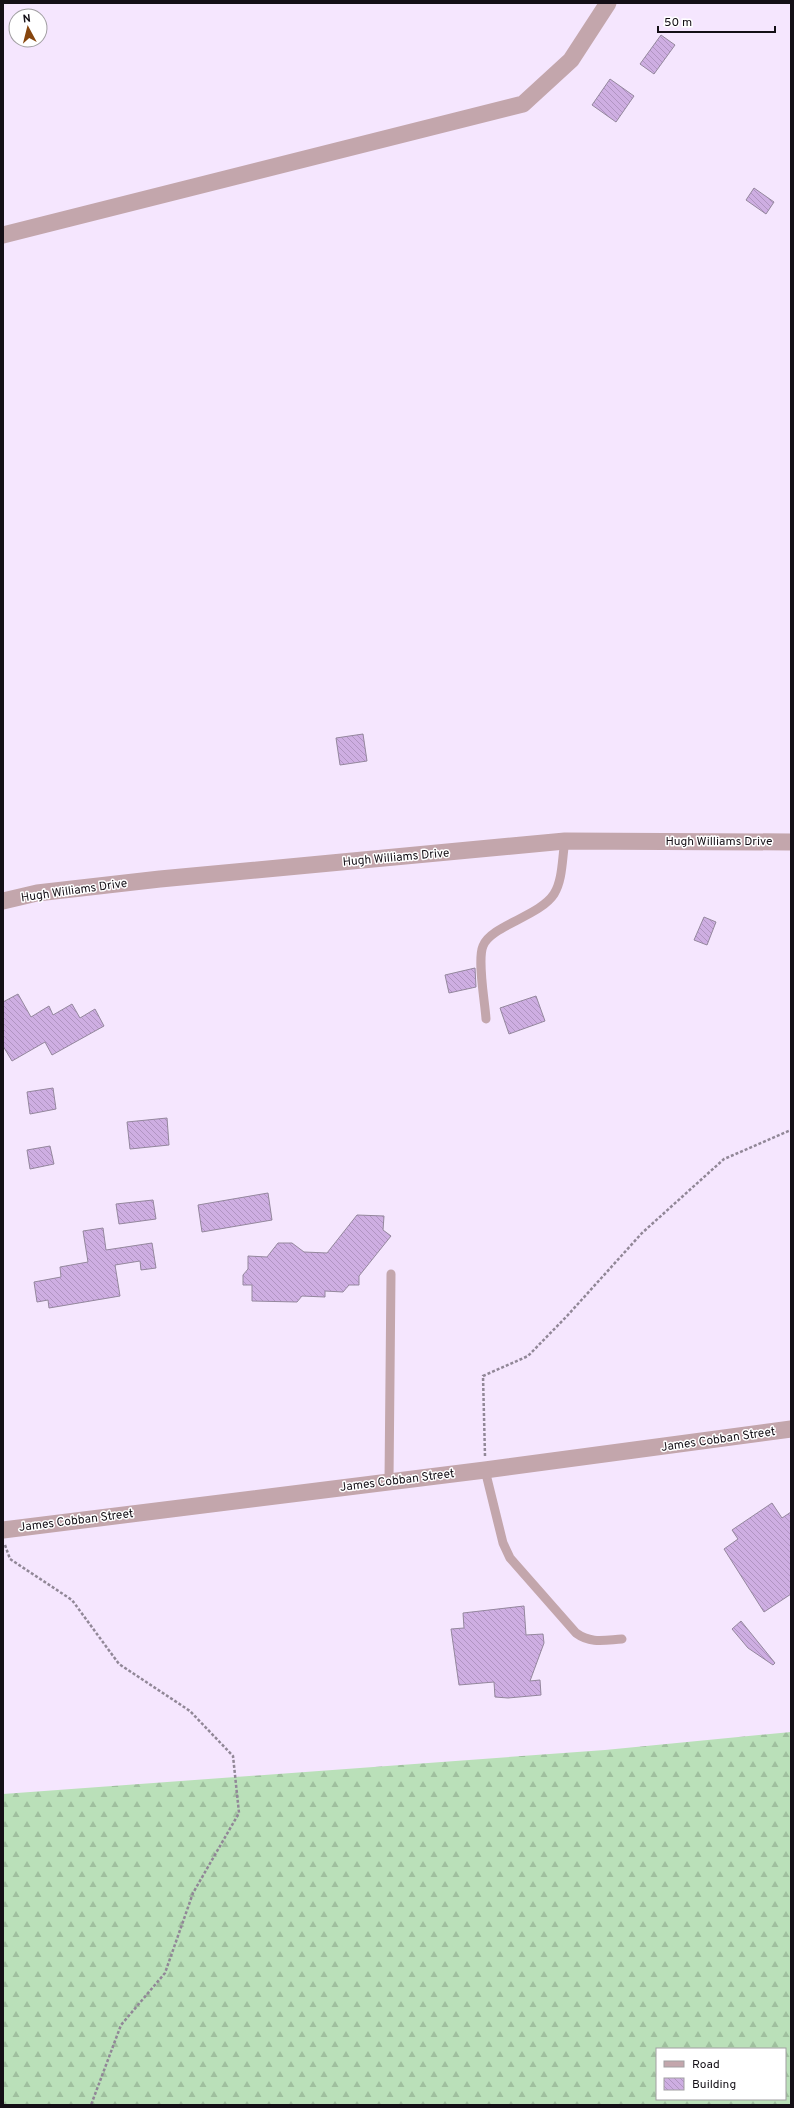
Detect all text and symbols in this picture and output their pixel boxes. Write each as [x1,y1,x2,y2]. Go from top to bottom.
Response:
north arrow [8,8,48,48]
scale bar [658,8,775,34]
text: N [22,12,32,26]
text: 50 m [664,15,692,31]
street label: Hugh Williams Drive [665,834,773,850]
street label: Hugh Williams Drive [342,845,450,871]
street label: Hugh Williams Drive [20,876,128,906]
street label: James Cobban Street [660,1424,776,1456]
street label: James Cobban Street [339,1466,455,1496]
street label: James Cobban Street [18,1506,134,1536]
legend [656,2048,786,2100]
text: Road [692,2057,720,2073]
text: Building [692,2077,736,2093]

